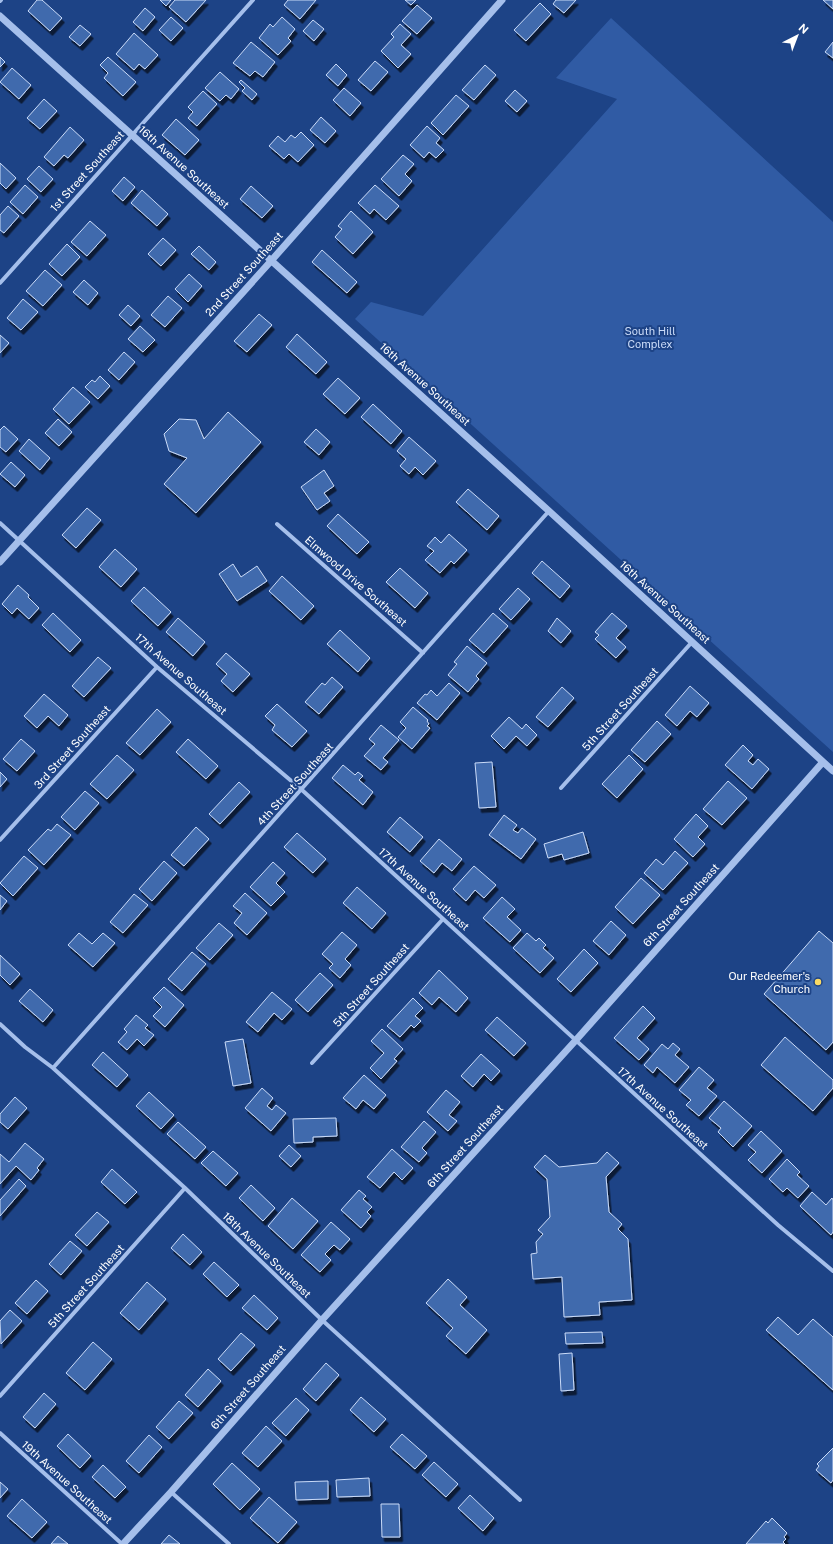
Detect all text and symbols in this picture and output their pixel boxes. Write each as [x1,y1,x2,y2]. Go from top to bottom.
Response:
north arrow [777,16,817,56]
text: N [796,21,811,36]
street label: 16th Avenue Southeast [136,123,232,211]
street label: 1st Street Southeast [48,128,126,214]
street label: 2nd Street Southeast [203,229,285,319]
park label: South Hill Complex [625,325,675,350]
street label: 16th Avenue Southeast [377,340,473,428]
street label: Elmwood Drive Southeast [303,534,409,628]
street label: 16th Avenue Southeast [617,558,713,646]
street label: 17th Avenue Southeast [133,631,229,717]
street label: 5th Street Southeast [580,665,660,753]
street label: 3rd Street Southeast [32,703,112,791]
street label: 4th Street Southeast [255,740,335,828]
street label: 17th Avenue Southeast [376,845,472,933]
street label: 6th Street Southeast [641,861,721,949]
street label: 5th Street Southeast [331,941,411,1029]
place label: Our Redeemer's Church [728,970,810,995]
marker: Our Redeemer's Church [813,977,823,987]
street label: 17th Avenue Southeast [615,1064,711,1152]
street label: 6th Street Southeast [425,1102,505,1190]
street label: 18th Avenue Southeast [220,1210,314,1300]
street label: 5th Street Southeast [46,1242,126,1330]
street label: 6th Street Southeast [208,1343,288,1431]
street label: 19th Avenue Southeast [19,1438,115,1526]

